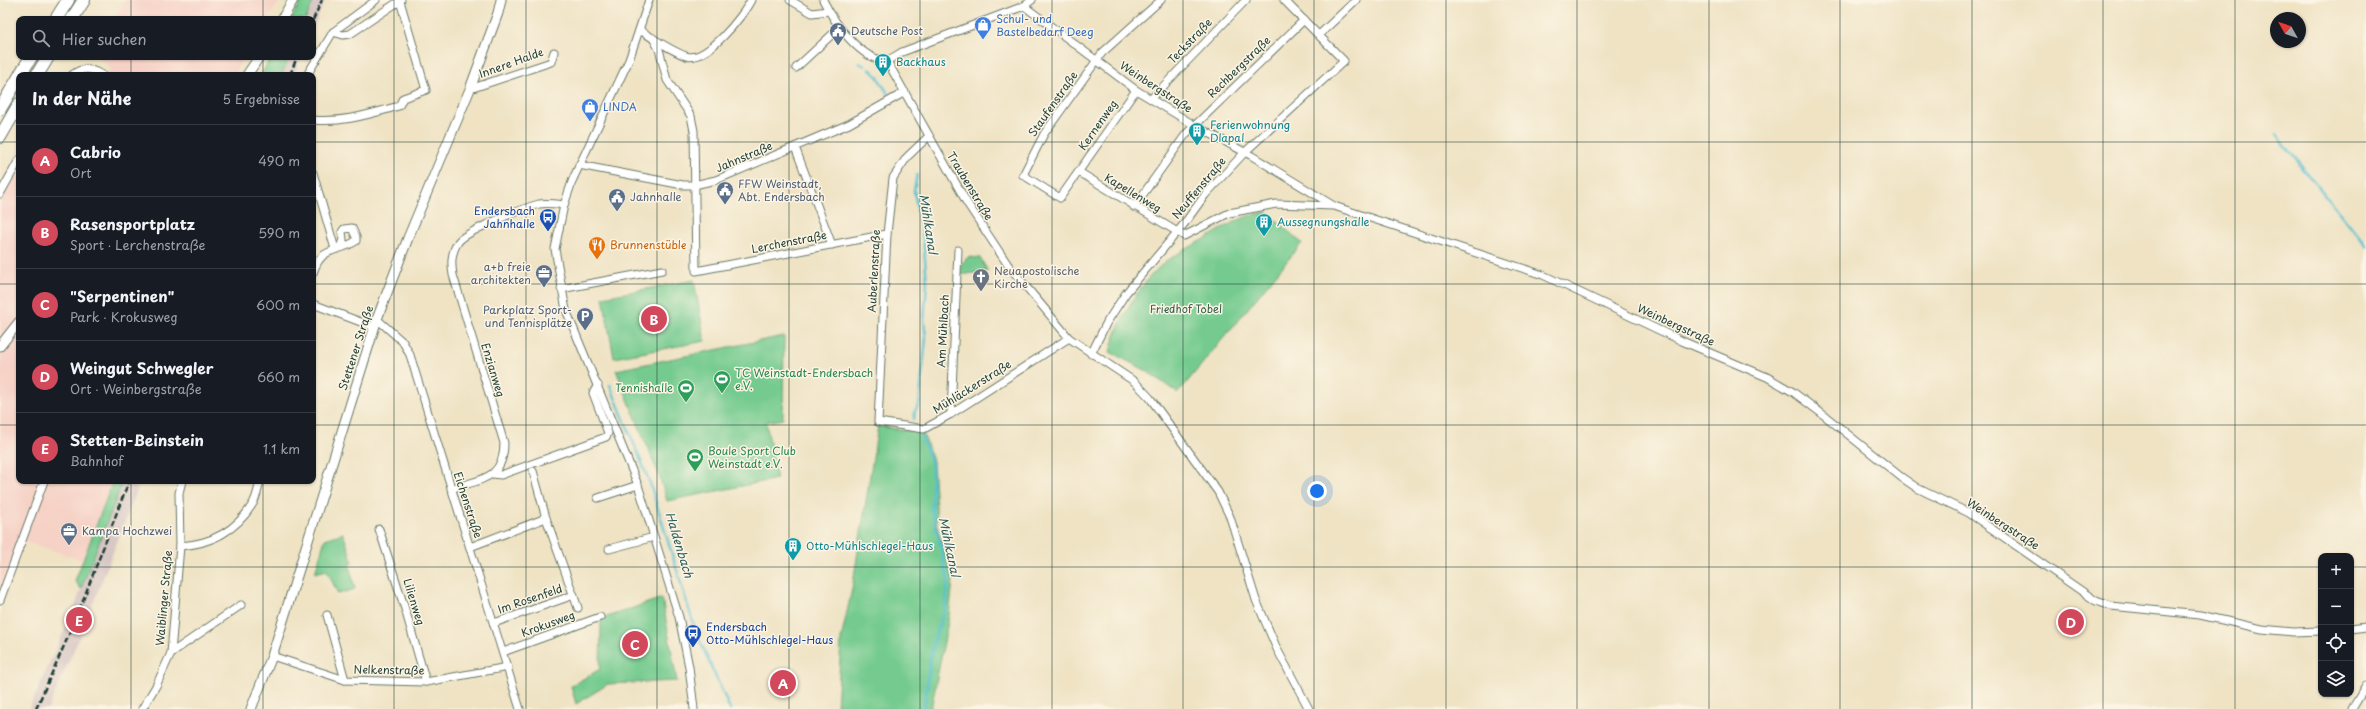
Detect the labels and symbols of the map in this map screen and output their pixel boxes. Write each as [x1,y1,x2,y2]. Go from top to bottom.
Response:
place label: Schul- und Bastelbedarf Deeg [996,10,1094,40]
north arrow [2270,12,2306,48]
street label: Teckstraße [1164,14,1216,67]
shop icon: Schul- und Bastelbedarf Deeg [973,15,993,40]
public building icon: Deutsche Post [828,21,848,46]
place label: Deutsche Post [851,22,923,39]
street label: Rechbergstraße [1203,32,1274,101]
street label: Innere Halde [476,43,546,82]
building icon: Backhaus [873,52,893,77]
place label: Backhaus [896,53,946,70]
street label: Weinbergstraße [1116,57,1196,117]
street label: Staufenstraße [1024,67,1082,140]
street label: Kernenweg [1074,96,1121,153]
shop icon: LINDA [580,97,600,122]
place label: LINDA [603,98,637,115]
place label: Ferienwohnung Dlapal [1210,116,1290,146]
building icon: Ferienwohnung Dlapal [1187,121,1207,146]
street label: Jahnstraße [713,137,775,176]
street label: Traubenstraße [943,148,998,223]
street label: Neuffenstraße [1168,153,1230,222]
street label: Kapellenweg [1101,169,1165,216]
place label: FFW Weinstadt, Abt. Endersbach [738,175,825,205]
public building icon: FFW Weinstadt, Abt. Endersbach [715,180,735,205]
public building icon: Jahnhalle [607,187,627,212]
place label: Jahnhalle [630,188,681,205]
water label: Mühlkanal [915,193,943,257]
place label: Endersbach Jahnhalle [474,202,535,232]
bus stop icon: Endersbach Jahnhalle [538,207,558,232]
building icon: Aussegnungshalle [1254,212,1274,237]
place label: Aussegnungshalle [1277,213,1370,230]
street label: Lerchenstraße [750,226,828,257]
street label: Auberlenstraße [863,229,884,313]
restaurant icon: Brunnenstüble [587,235,607,260]
place label: Brunnenstüble [610,236,687,253]
place label: a+b freie architekten [471,258,531,288]
place label: Neuapostolische Kirche [994,262,1080,292]
office icon: a+b freie architekten [534,263,554,288]
church icon: Neuapostolische Kirche [971,267,991,292]
street label: Am Mühlbach [932,294,953,368]
street label: Weinbergstraße [1635,299,1718,350]
park label: Friedhof Tobel [1150,300,1222,317]
place label: Parkplatz Sport- und Tennisplätze [483,301,572,331]
street label: Stettener Straße [334,303,377,393]
pin: B [641,304,667,334]
parking icon: Parkplatz Sport- und Tennisplätze [575,306,595,331]
street label: Enzianweg [477,341,510,399]
street label: Mühläckerstraße [929,355,1015,418]
place label: TC Weinstadt-Endersbach e.V. [735,364,873,394]
sports icon: TC Weinstadt-Endersbach e.V. [712,369,732,394]
sports icon: Tennishalle [676,378,696,403]
place label: Tennishalle [615,379,673,396]
place label: Boule Sport Club Weinstadt e.V. [708,442,796,472]
sports icon: Boule Sport Club Weinstadt e.V. [685,447,705,472]
street label: Eichenstraße [450,470,487,540]
your location [1307,481,1327,501]
street label: Weinbergstraße [1963,494,2043,554]
water label: Haldenbach [661,509,699,581]
water label: Mühlkanal [935,515,965,580]
office icon: Kampa Hochzwei [59,521,79,546]
place label: Kampa Hochzwei [82,522,172,539]
building icon: Otto-Mühlschlegel-Haus [783,536,803,561]
place label: Otto-Mühlschlegel-Haus [806,537,933,554]
street label: Waiblinger Straße [151,549,176,646]
street label: Lilienweg [399,576,430,627]
street label: Im Rosenfeld [495,580,564,618]
pin: E [66,605,92,635]
street label: Krokusweg [519,606,577,641]
pin: D [2058,607,2084,637]
place label: Endersbach Otto-Mühlschlegel-Haus [706,618,833,648]
bus stop icon: Endersbach Otto-Mühlschlegel-Haus [683,623,703,648]
pin: C [622,629,648,659]
street label: Nelkenstraße [354,660,425,679]
pin: A [770,668,796,698]

